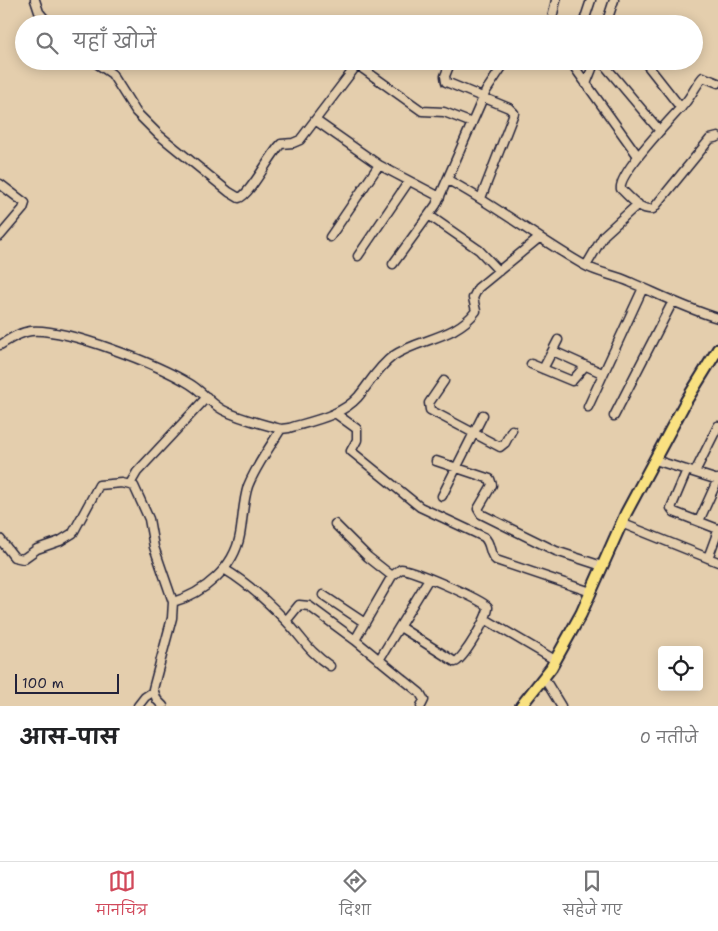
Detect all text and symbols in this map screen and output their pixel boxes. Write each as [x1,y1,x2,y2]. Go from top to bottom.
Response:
search box [15,15,703,70]
icon: search [33,29,61,57]
text: यहाँ खोजें [73,29,156,54]
map controls [658,646,703,691]
button: locate [658,646,703,691]
scale bar [15,671,119,694]
text: 100 m [22,674,64,692]
text: आस-पास [20,723,118,751]
text: 0 नतीजे [640,727,698,748]
tab: मानचित्र [96,867,147,926]
tab: दिशा [339,867,371,926]
tab: सहेजे गए [563,867,622,926]

